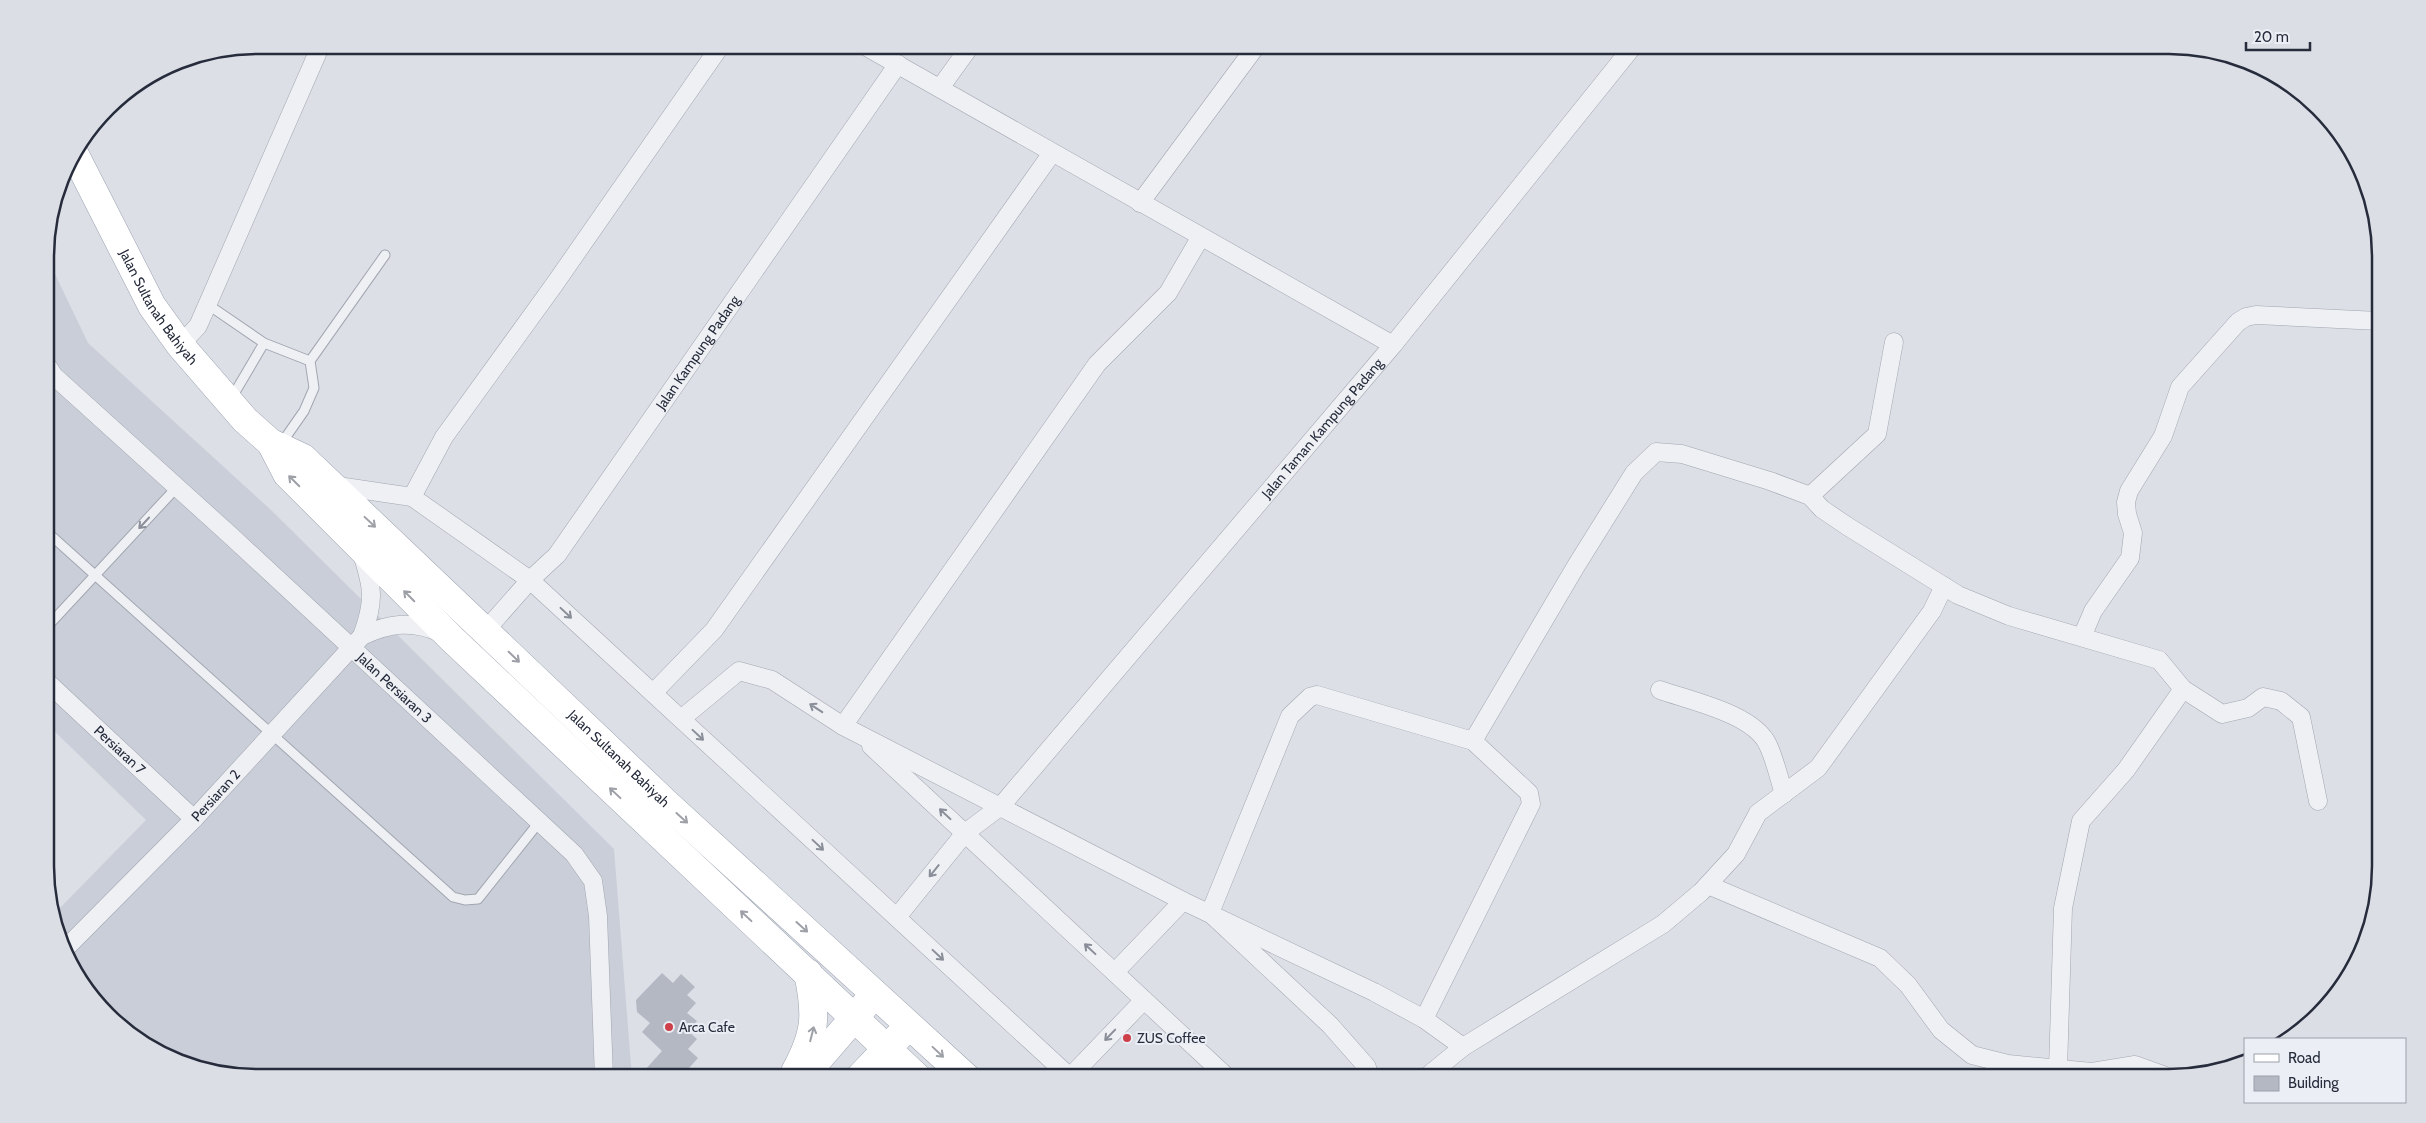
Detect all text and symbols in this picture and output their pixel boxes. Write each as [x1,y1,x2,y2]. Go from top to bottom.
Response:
scale bar [2246,20,2310,52]
text: 20 m [2254,28,2289,46]
street label: Jalan Sultanah Bahiyah [115,245,202,368]
street label: Jalan Kampung Padang [651,291,744,414]
street label: Jalan Taman Kampung Padang [1257,354,1388,503]
one-way arrow [288,475,301,487]
one-way arrow [138,516,150,529]
one-way arrow [364,516,376,528]
one-way arrow [403,590,416,602]
one-way arrow [559,607,572,619]
street label: Jalan Persiaran 3 [353,648,436,727]
one-way arrow [508,651,520,663]
one-way arrow [810,703,824,713]
street label: Jalan Sultanah Bahiyah [564,705,674,811]
street label: Persiaran 7 [90,721,149,778]
one-way arrow [692,729,705,741]
street label: Persiaran 2 [187,766,244,825]
one-way arrow [609,787,622,799]
one-way arrow [939,808,952,820]
one-way arrow [676,812,688,824]
one-way arrow [812,839,824,851]
one-way arrow [929,864,940,877]
one-way arrow [740,910,753,922]
one-way arrow [796,921,809,933]
one-way arrow [1083,943,1096,955]
one-way arrow [931,949,944,961]
place label: Arca Cafe [679,1018,735,1036]
marker: Arca Cafe [663,1021,675,1033]
one-way arrow [808,1026,817,1042]
one-way arrow [1104,1029,1116,1041]
place label: ZUS Coffee [1137,1029,1206,1047]
marker: ZUS Coffee [1121,1032,1133,1044]
legend [2244,1038,2406,1103]
one-way arrow [932,1046,945,1057]
text: Road [2288,1049,2321,1067]
text: Building [2288,1074,2339,1092]

